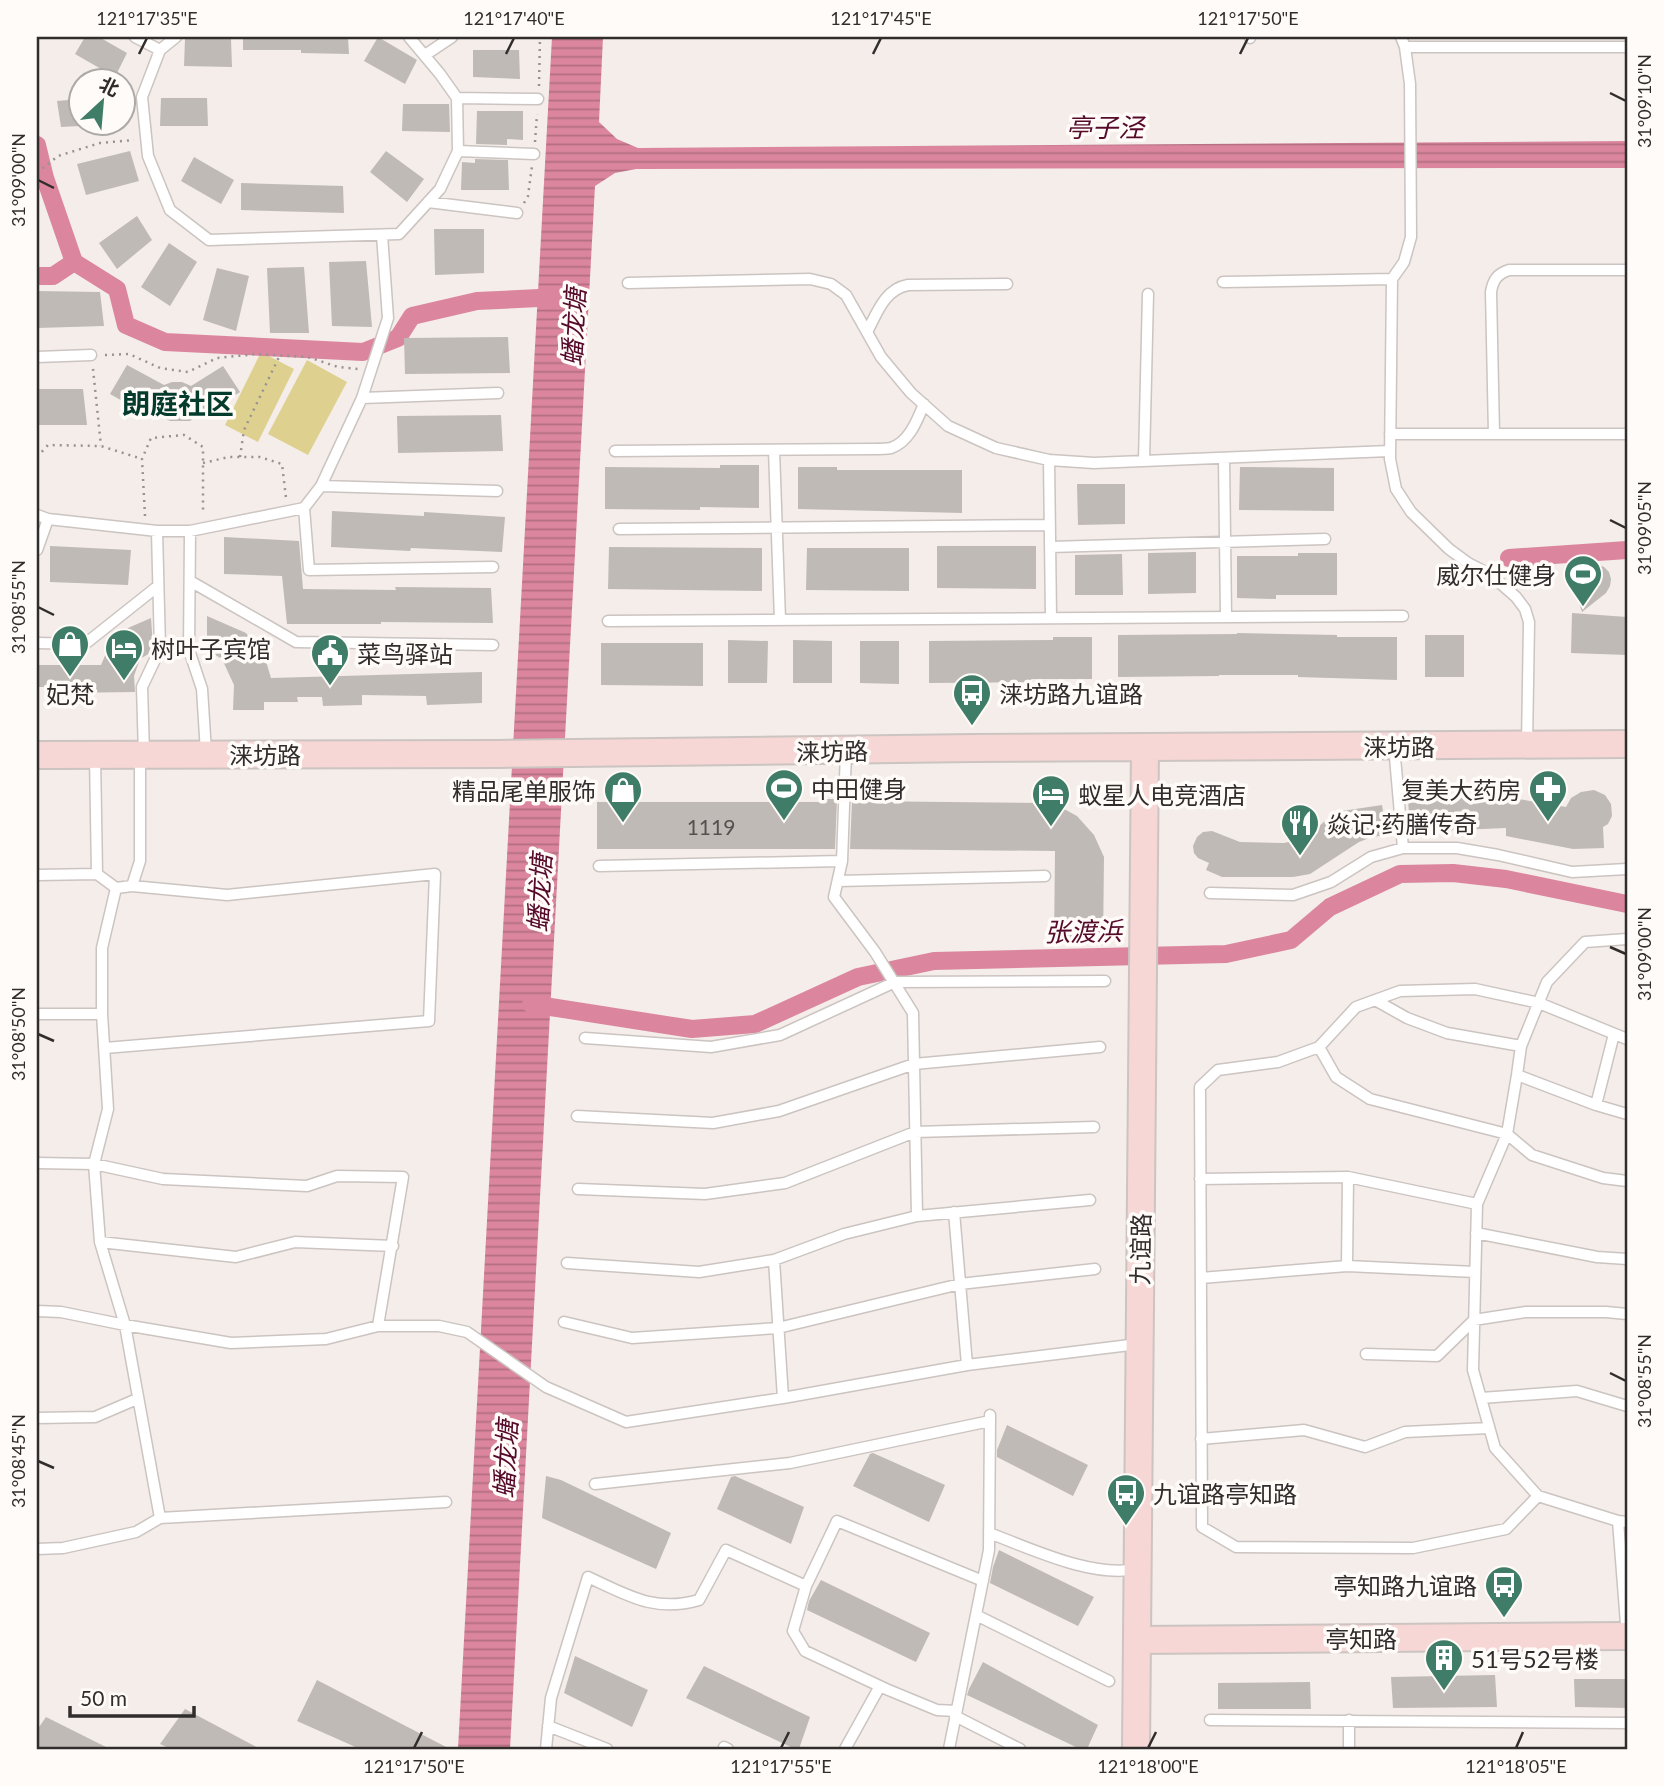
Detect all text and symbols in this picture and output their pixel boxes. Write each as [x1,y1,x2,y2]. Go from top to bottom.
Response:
text: 121°17'35"E [96,7,198,29]
text: 121°17'40"E [463,7,565,29]
text: 121°17'45"E [830,7,932,29]
text: 121°17'50"E [1197,7,1299,29]
text: 31°09'10"N [1633,54,1655,148]
north arrow [66,66,136,136]
text: 北 [96,72,123,101]
water label: 亭子泾 [1066,111,1147,143]
text: 31°09'00"N [7,133,29,227]
water label: 蟠龙塘 [555,283,591,367]
district label: 朗庭社区 [122,386,234,420]
text: 31°09'05"N [1633,481,1655,575]
sports icon: 威尔仕健身 [1562,553,1604,608]
text: 31°08'55"N [7,560,29,654]
place label: 威尔仕健身 [1436,560,1556,589]
shop icon: 妃梵 [49,623,91,678]
hotel icon: 树叶子宾馆 [103,627,145,682]
public building icon: 菜鸟驿站 [309,632,351,687]
place label: 树叶子宾馆 [151,634,271,663]
place label: 菜鸟驿站 [357,639,453,668]
bus stop icon: 涞坊路九谊路 [951,672,993,727]
place label: 妃梵 [46,679,94,708]
place label: 涞坊路九谊路 [999,679,1143,708]
street label: 涞坊路 [1363,732,1435,761]
street label: 涞坊路 [796,736,868,766]
street label: 涞坊路 [229,740,301,769]
sports icon: 中田健身 [763,767,805,822]
pharmacy icon: 复美大药房 [1527,768,1569,823]
shop icon: 精品尾单服饰 [602,769,644,824]
hotel icon: 蚁星人电竞酒店 [1030,773,1072,828]
place label: 中田健身 [811,774,907,803]
place label: 复美大药房 [1401,775,1521,804]
place label: 精品尾单服饰 [452,776,596,805]
place label: 蚁星人电竞酒店 [1078,780,1246,809]
restaurant icon: 焱记·药膳传奇 [1279,802,1321,857]
place label: 焱记·药膳传奇 [1327,809,1477,838]
house number: 1119 [687,814,735,839]
water label: 蟠龙塘 [521,849,557,933]
text: 31°09'00"N [1633,907,1655,1001]
water label: 张渡浜 [1044,914,1124,948]
text: 31°08'50"N [7,987,29,1081]
street label: 九谊路 [1125,1213,1155,1285]
text: 31°08'55"N [1633,1334,1655,1428]
text: 31°08'45"N [7,1414,29,1508]
water label: 蟠龙塘 [487,1415,523,1499]
bus stop icon: 九谊路亭知路 [1105,1472,1147,1527]
place label: 九谊路亭知路 [1153,1479,1297,1508]
bus stop icon: 亭知路九谊路 [1483,1564,1525,1619]
place label: 亭知路九谊路 [1333,1571,1477,1600]
street label: 亭知路 [1325,1624,1397,1653]
building icon: 51号52号楼 [1423,1637,1465,1692]
place label: 51号52号楼 [1471,1644,1599,1673]
scale bar [70,1674,194,1718]
text: 50 m [80,1685,127,1710]
text: 121°17'50"E [363,1755,465,1777]
text: 121°17'55"E [730,1755,832,1777]
text: 121°18'00"E [1097,1755,1199,1777]
text: 121°18'05"E [1465,1755,1567,1777]

